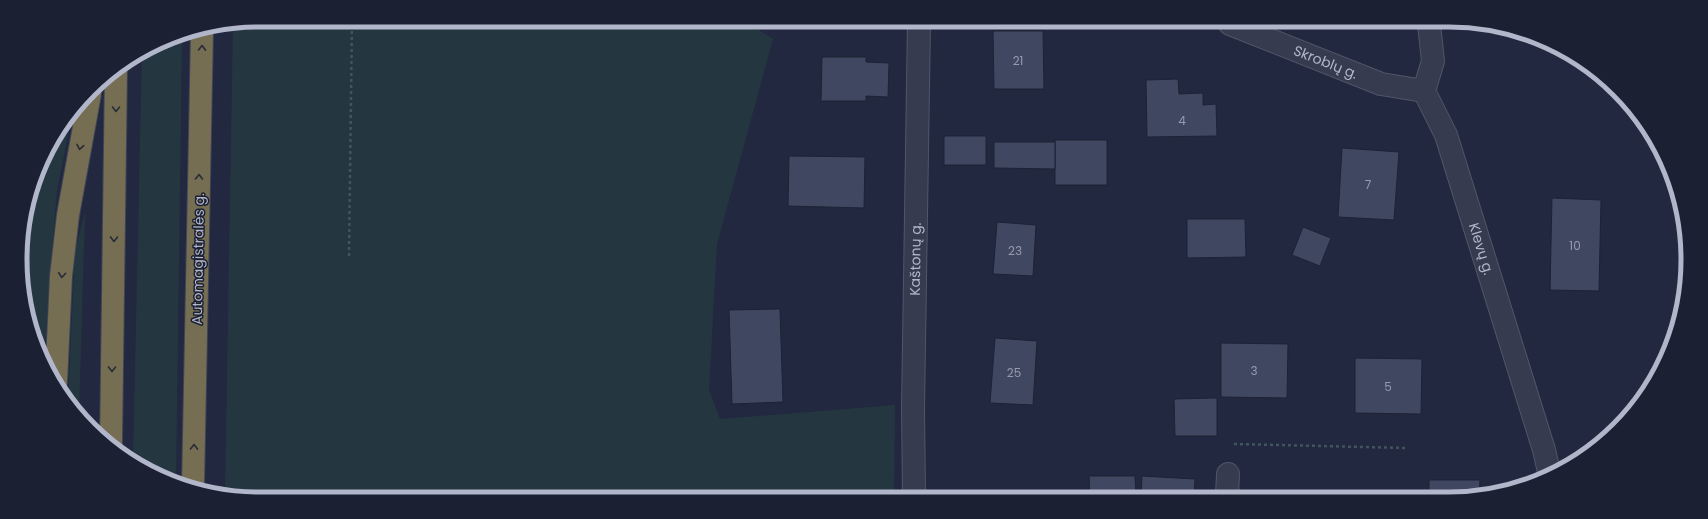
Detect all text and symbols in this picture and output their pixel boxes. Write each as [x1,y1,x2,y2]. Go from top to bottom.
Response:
street label: Skroblų g. [1291,40,1361,84]
one-way arrow [198,45,206,51]
house number: 21 [1013,52,1023,69]
one-way arrow [112,106,120,112]
house number: 4 [1178,112,1186,129]
one-way arrow [77,143,85,150]
one-way arrow [195,174,204,180]
house number: 7 [1365,176,1372,193]
street label: Automagistralės g. [187,193,209,325]
street label: Klevų g. [1464,220,1499,277]
street label: Kaštonų g. [905,222,926,296]
one-way arrow [110,236,118,242]
house number: 10 [1569,237,1581,254]
house number: 23 [1008,242,1022,259]
one-way arrow [57,272,66,278]
house number: 3 [1250,362,1258,379]
house number: 25 [1007,364,1021,381]
one-way arrow [108,366,116,372]
house number: 5 [1384,378,1392,395]
one-way arrow [190,444,198,450]

